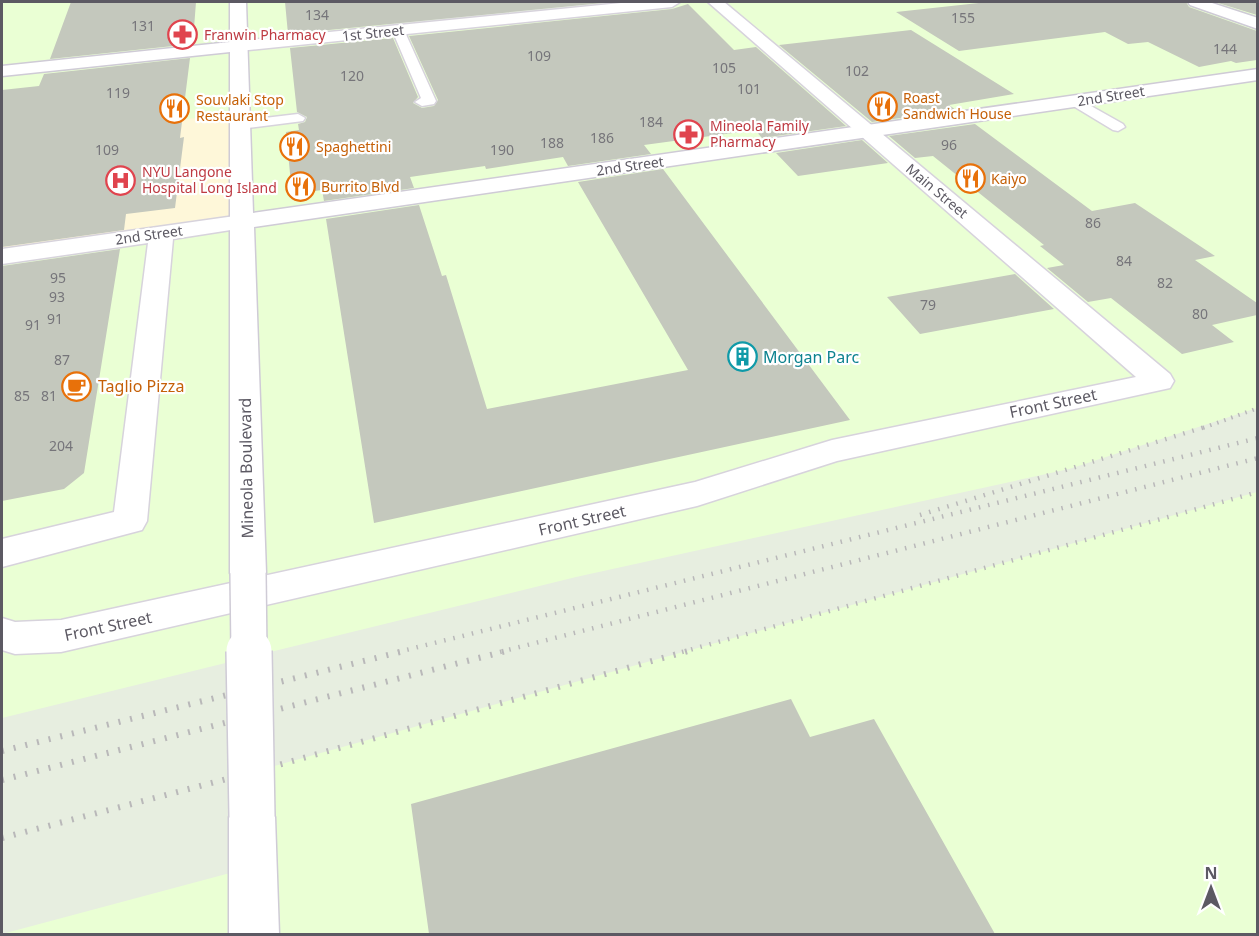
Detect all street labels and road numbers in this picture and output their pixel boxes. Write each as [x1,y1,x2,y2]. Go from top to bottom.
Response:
street label: 1st Street [341,20,405,45]
street label: 2nd Street [1076,81,1146,110]
street label: 2nd Street [595,151,665,180]
street label: Main Street [902,159,972,222]
street label: 2nd Street [114,220,184,249]
street label: Front Street [1007,383,1099,423]
street label: Mineola Boulevard [234,398,258,538]
street label: Front Street [536,499,628,541]
street label: Front Street [62,606,154,646]

